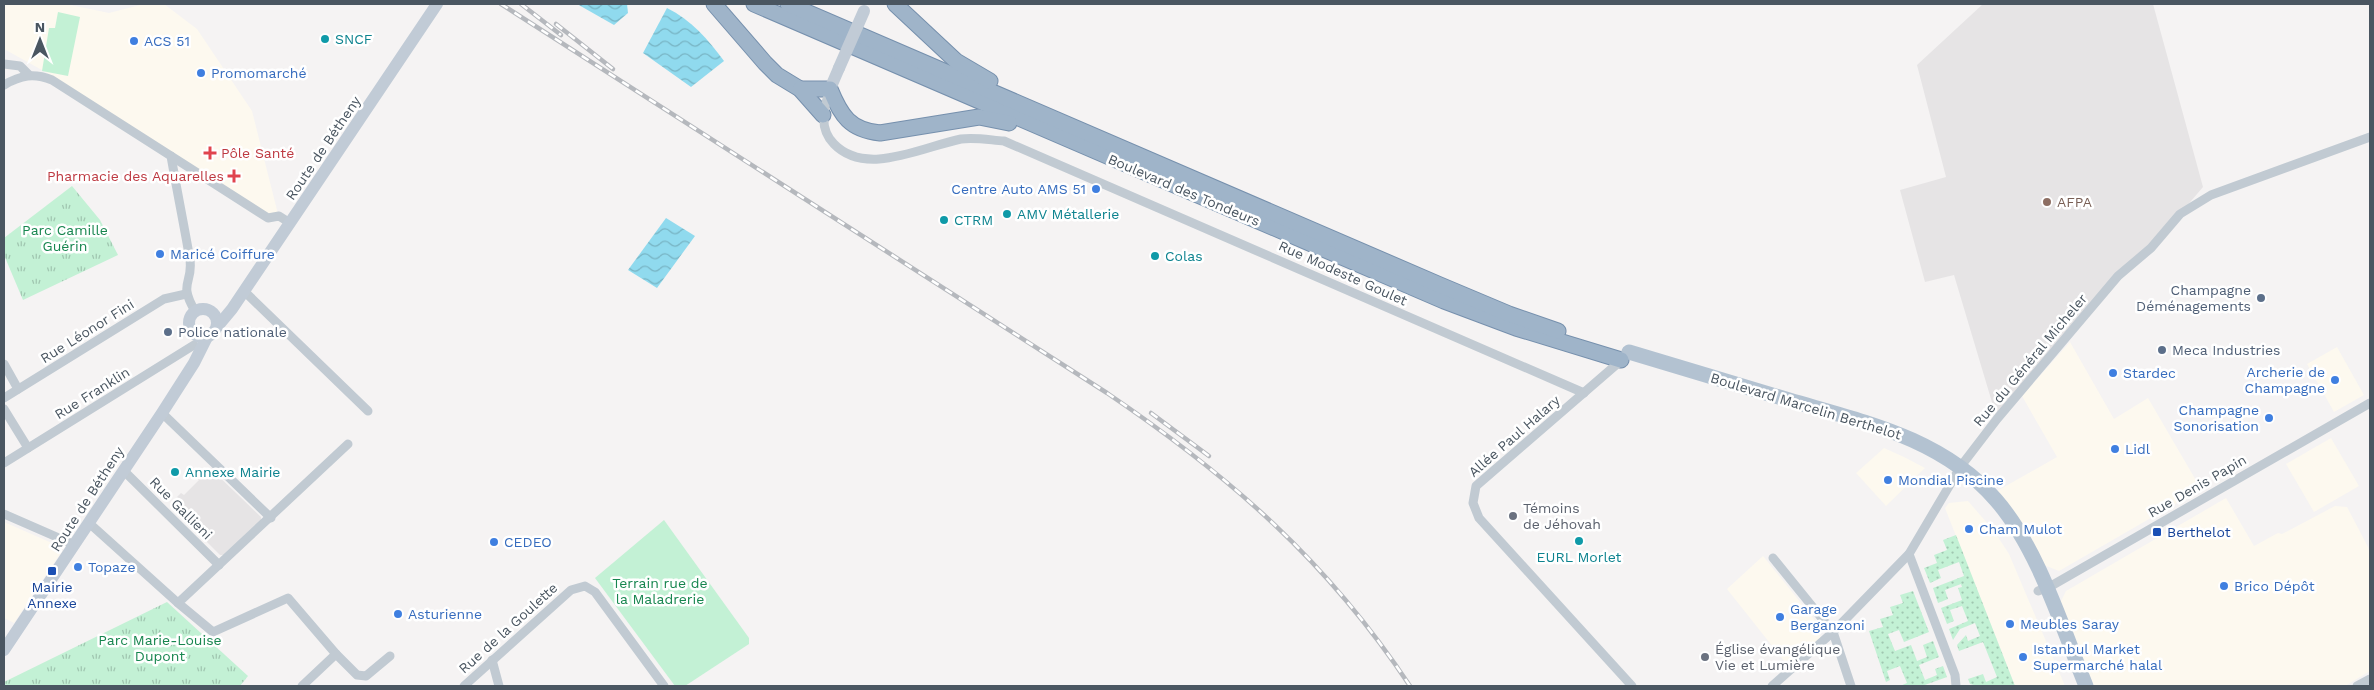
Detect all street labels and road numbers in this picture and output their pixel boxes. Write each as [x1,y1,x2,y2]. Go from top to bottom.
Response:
street label: Route de Bétheny [282,92,364,203]
street label: Boulevard des Tondeurs [1106,151,1262,229]
street label: Rue Modeste Goulet [1276,237,1410,309]
street label: Rue du Général Micheler [1970,290,2090,430]
street label: Rue Léonor Fini [37,296,137,366]
street label: Rue Franklin [52,364,132,422]
street label: Boulevard Marcelin Berthelot [1709,369,1903,443]
street label: Allée Paul Halary [1465,392,1563,480]
street label: Route de Bétheny [47,443,127,554]
street label: Rue Denis Papin [2145,451,2249,521]
street label: Rue Gallieni [147,474,215,542]
street label: Rue de la Goulette [455,580,561,676]

